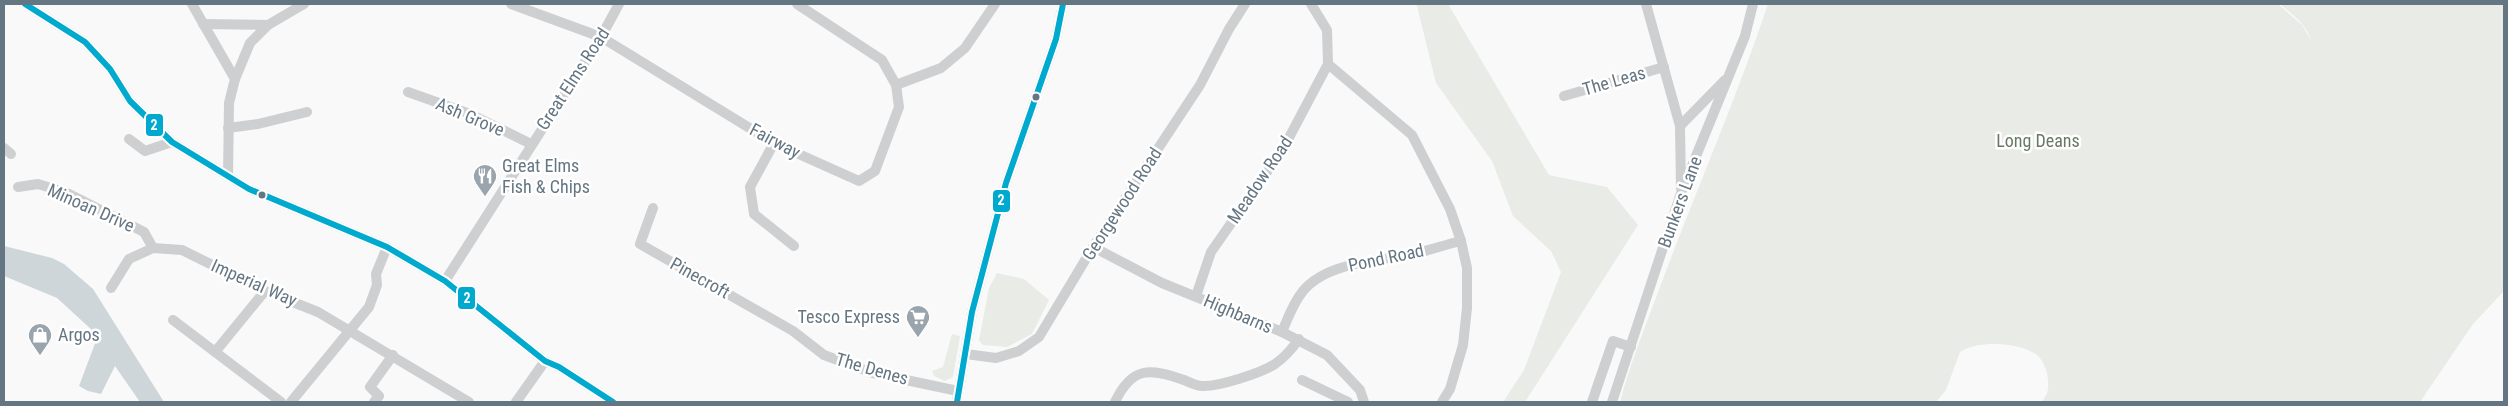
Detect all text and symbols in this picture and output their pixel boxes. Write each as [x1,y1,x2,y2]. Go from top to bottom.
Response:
street label: Great Elms Road [532,24,613,134]
street label: The Leas [1580,62,1648,99]
unlabelled marker [1031,92,1041,102]
street label: Ash Grove [433,93,508,140]
line badge: 2 [145,113,164,137]
text: 2 [150,117,158,133]
street label: Fairway [746,119,805,163]
park label: Long Deans [1996,130,2080,151]
street label: Meadow Road [1223,132,1296,227]
street label: Georgewood Road [1077,144,1166,264]
street label: Bunkers Lane [1653,153,1706,250]
place label: Great Elms Fish & Chips [502,155,590,197]
restaurant icon: Great Elms Fish & Chips [472,163,498,197]
street label: Minoan Drive [45,179,138,236]
line badge: 2 [992,189,1011,213]
unlabelled marker [257,190,267,200]
text: 2 [997,192,1005,208]
street label: Pond Road [1346,239,1426,276]
street label: Pinecroft [667,253,734,302]
street label: Imperial Way [208,254,301,311]
line badge: 2 [457,286,476,310]
text: 2 [463,290,471,306]
street label: Highbarns [1201,290,1276,337]
supermarket icon: Tesco Express [905,304,931,338]
place label: Tesco Express [797,306,900,327]
shop icon: Argos [27,322,53,356]
place label: Argos [58,324,100,345]
street label: The Denes [833,348,911,389]

